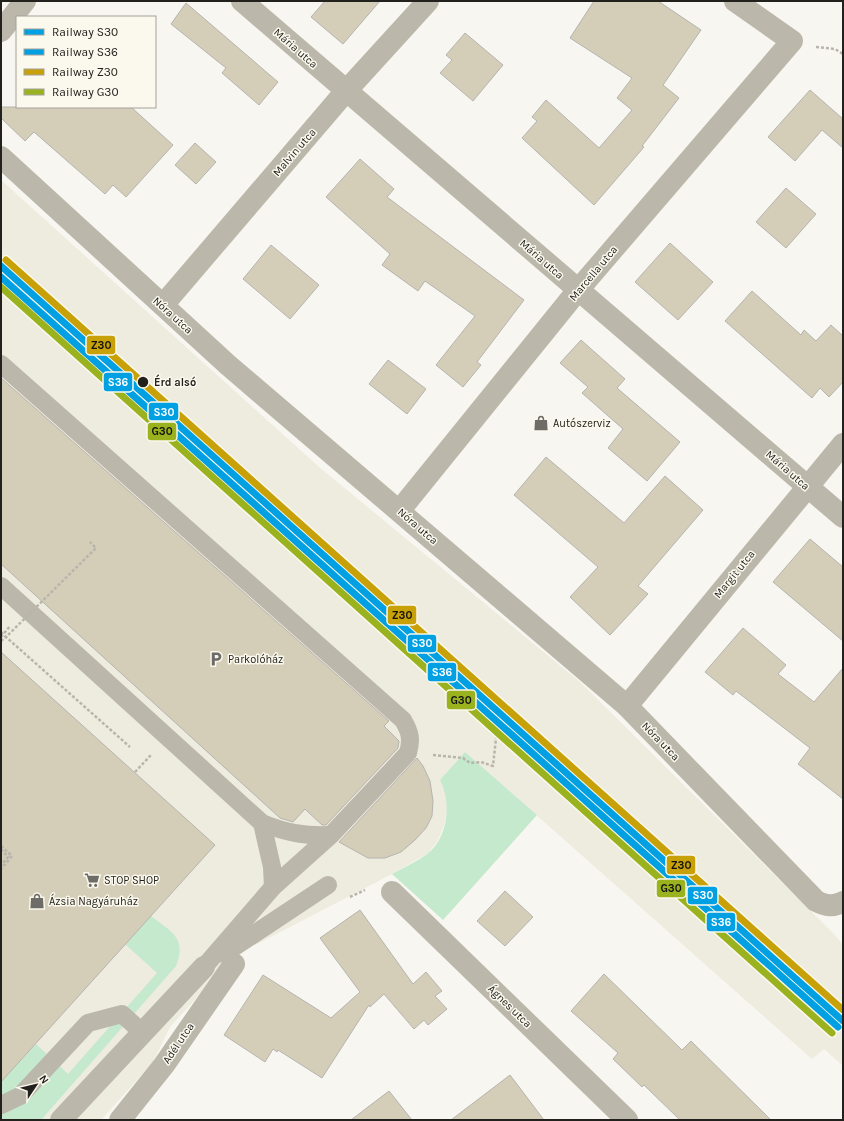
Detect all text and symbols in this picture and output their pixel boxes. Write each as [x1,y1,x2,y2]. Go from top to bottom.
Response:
legend [16,16,156,108]
text: Railway S30 [52,25,118,39]
street label: Mária utca [271,26,320,71]
text: Railway S36 [52,45,118,59]
text: Railway Z30 [52,65,118,79]
text: Railway G30 [52,85,119,99]
street label: Malvin utca [270,126,319,179]
street label: Mária utca [517,237,566,282]
street label: Marcella utca [567,243,620,304]
street label: Nóra utca [150,294,195,337]
line badge: Z30 [86,335,116,355]
text: Z30 [91,339,111,352]
line badge: S36 [103,372,133,392]
place label: Érd alsó [154,374,196,389]
marker: Érd alsó [136,375,150,389]
text: S36 [108,376,129,389]
line badge: S30 [148,402,179,421]
text: S30 [154,406,174,419]
shop icon: Autószerviz [532,414,550,432]
place label: Autószerviz [553,417,611,430]
line badge: G30 [147,422,177,441]
text: G30 [151,425,173,438]
street label: Mária utca [763,448,812,493]
street label: Nóra utca [395,505,440,547]
street label: Margit utca [711,548,758,601]
line badge: Z30 [387,605,417,625]
text: Z30 [392,609,412,622]
line badge: S30 [407,634,437,653]
text: S30 [412,637,432,650]
parking icon: Parkolóház [207,650,225,668]
place label: Parkolóház [228,653,283,666]
line badge: S36 [427,662,457,682]
text: S36 [432,666,453,679]
line badge: G30 [446,690,476,710]
text: G30 [450,694,472,707]
street label: Nóra utca [639,719,682,763]
line badge: Z30 [666,855,696,875]
text: Z30 [671,859,691,872]
supermarket icon: STOP SHOP [83,871,101,889]
place label: STOP SHOP [104,874,159,887]
line badge: G30 [656,879,686,898]
text: G30 [660,882,682,895]
line badge: S30 [687,886,718,905]
text: S30 [693,889,713,902]
shop icon: Ázsia Nagyáruház [28,892,46,910]
place label: Ázsia Nagyáruház [49,893,138,908]
line badge: S36 [706,912,736,932]
text: S36 [711,916,732,929]
street label: Ágnes utca [485,981,536,1030]
street label: Adél utca [160,1020,197,1066]
north arrow [16,1065,56,1105]
text: N [36,1073,51,1087]

